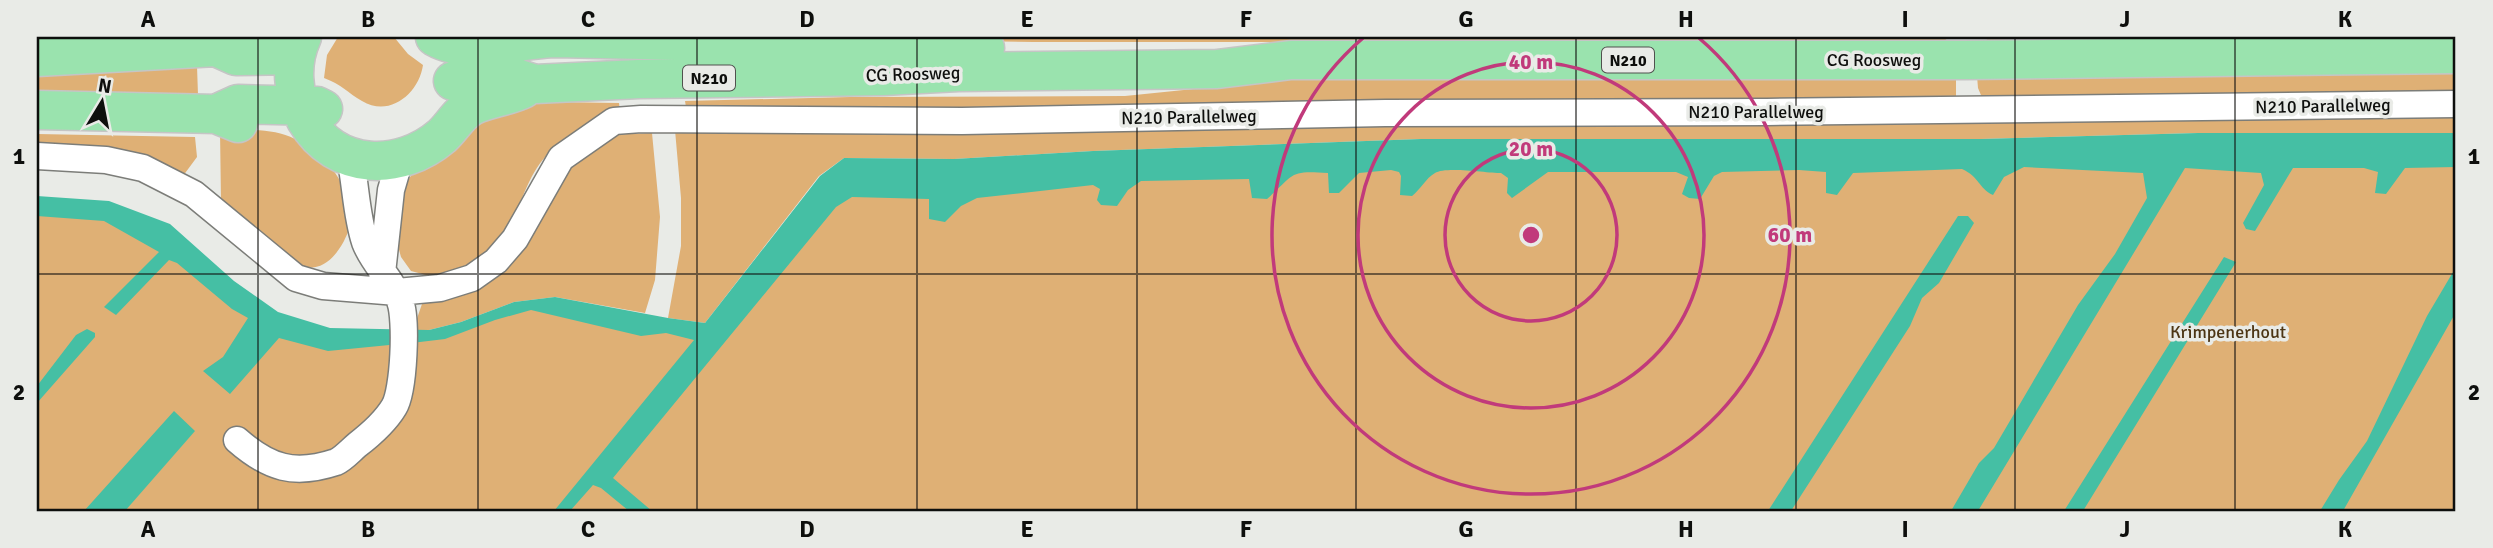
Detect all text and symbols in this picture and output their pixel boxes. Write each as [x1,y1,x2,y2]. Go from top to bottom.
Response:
text: A [141,5,156,34]
text: B [361,5,375,34]
text: C [581,5,595,34]
text: D [799,5,815,34]
text: E [1020,5,1034,34]
text: F [1240,5,1252,34]
text: G [1458,5,1474,34]
text: H [1678,5,1694,34]
text: I [1901,5,1909,34]
text: J [2120,5,2130,34]
text: K [2338,5,2353,34]
road number: N210 [1602,48,1654,72]
text: 40 m [1509,49,1553,75]
street label: CG Roosweg [1827,49,1921,71]
street label: CG Roosweg [865,61,961,87]
north arrow [66,66,136,136]
road number: N210 [683,66,735,90]
text: N [96,73,113,99]
street label: N210 Parallelweg [2255,94,2391,118]
street label: N210 Parallelweg [1688,101,1824,123]
street label: N210 Parallelweg [1121,105,1257,129]
text: 20 m [1509,136,1553,162]
text: 1 [13,142,25,171]
text: 1 [2468,142,2480,171]
text: 60 m [1768,222,1812,248]
centre of rings [1519,223,1543,247]
park label: Krimpenerhout [2170,321,2286,343]
text: 2 [13,378,25,407]
text: 2 [2468,378,2480,407]
text: A [141,515,156,544]
text: B [361,515,375,544]
text: C [581,515,595,544]
text: D [799,515,815,544]
text: E [1020,515,1034,544]
text: F [1240,515,1252,544]
text: G [1458,515,1474,544]
text: H [1678,515,1694,544]
text: I [1901,515,1909,544]
text: J [2120,515,2130,544]
text: K [2338,515,2353,544]

